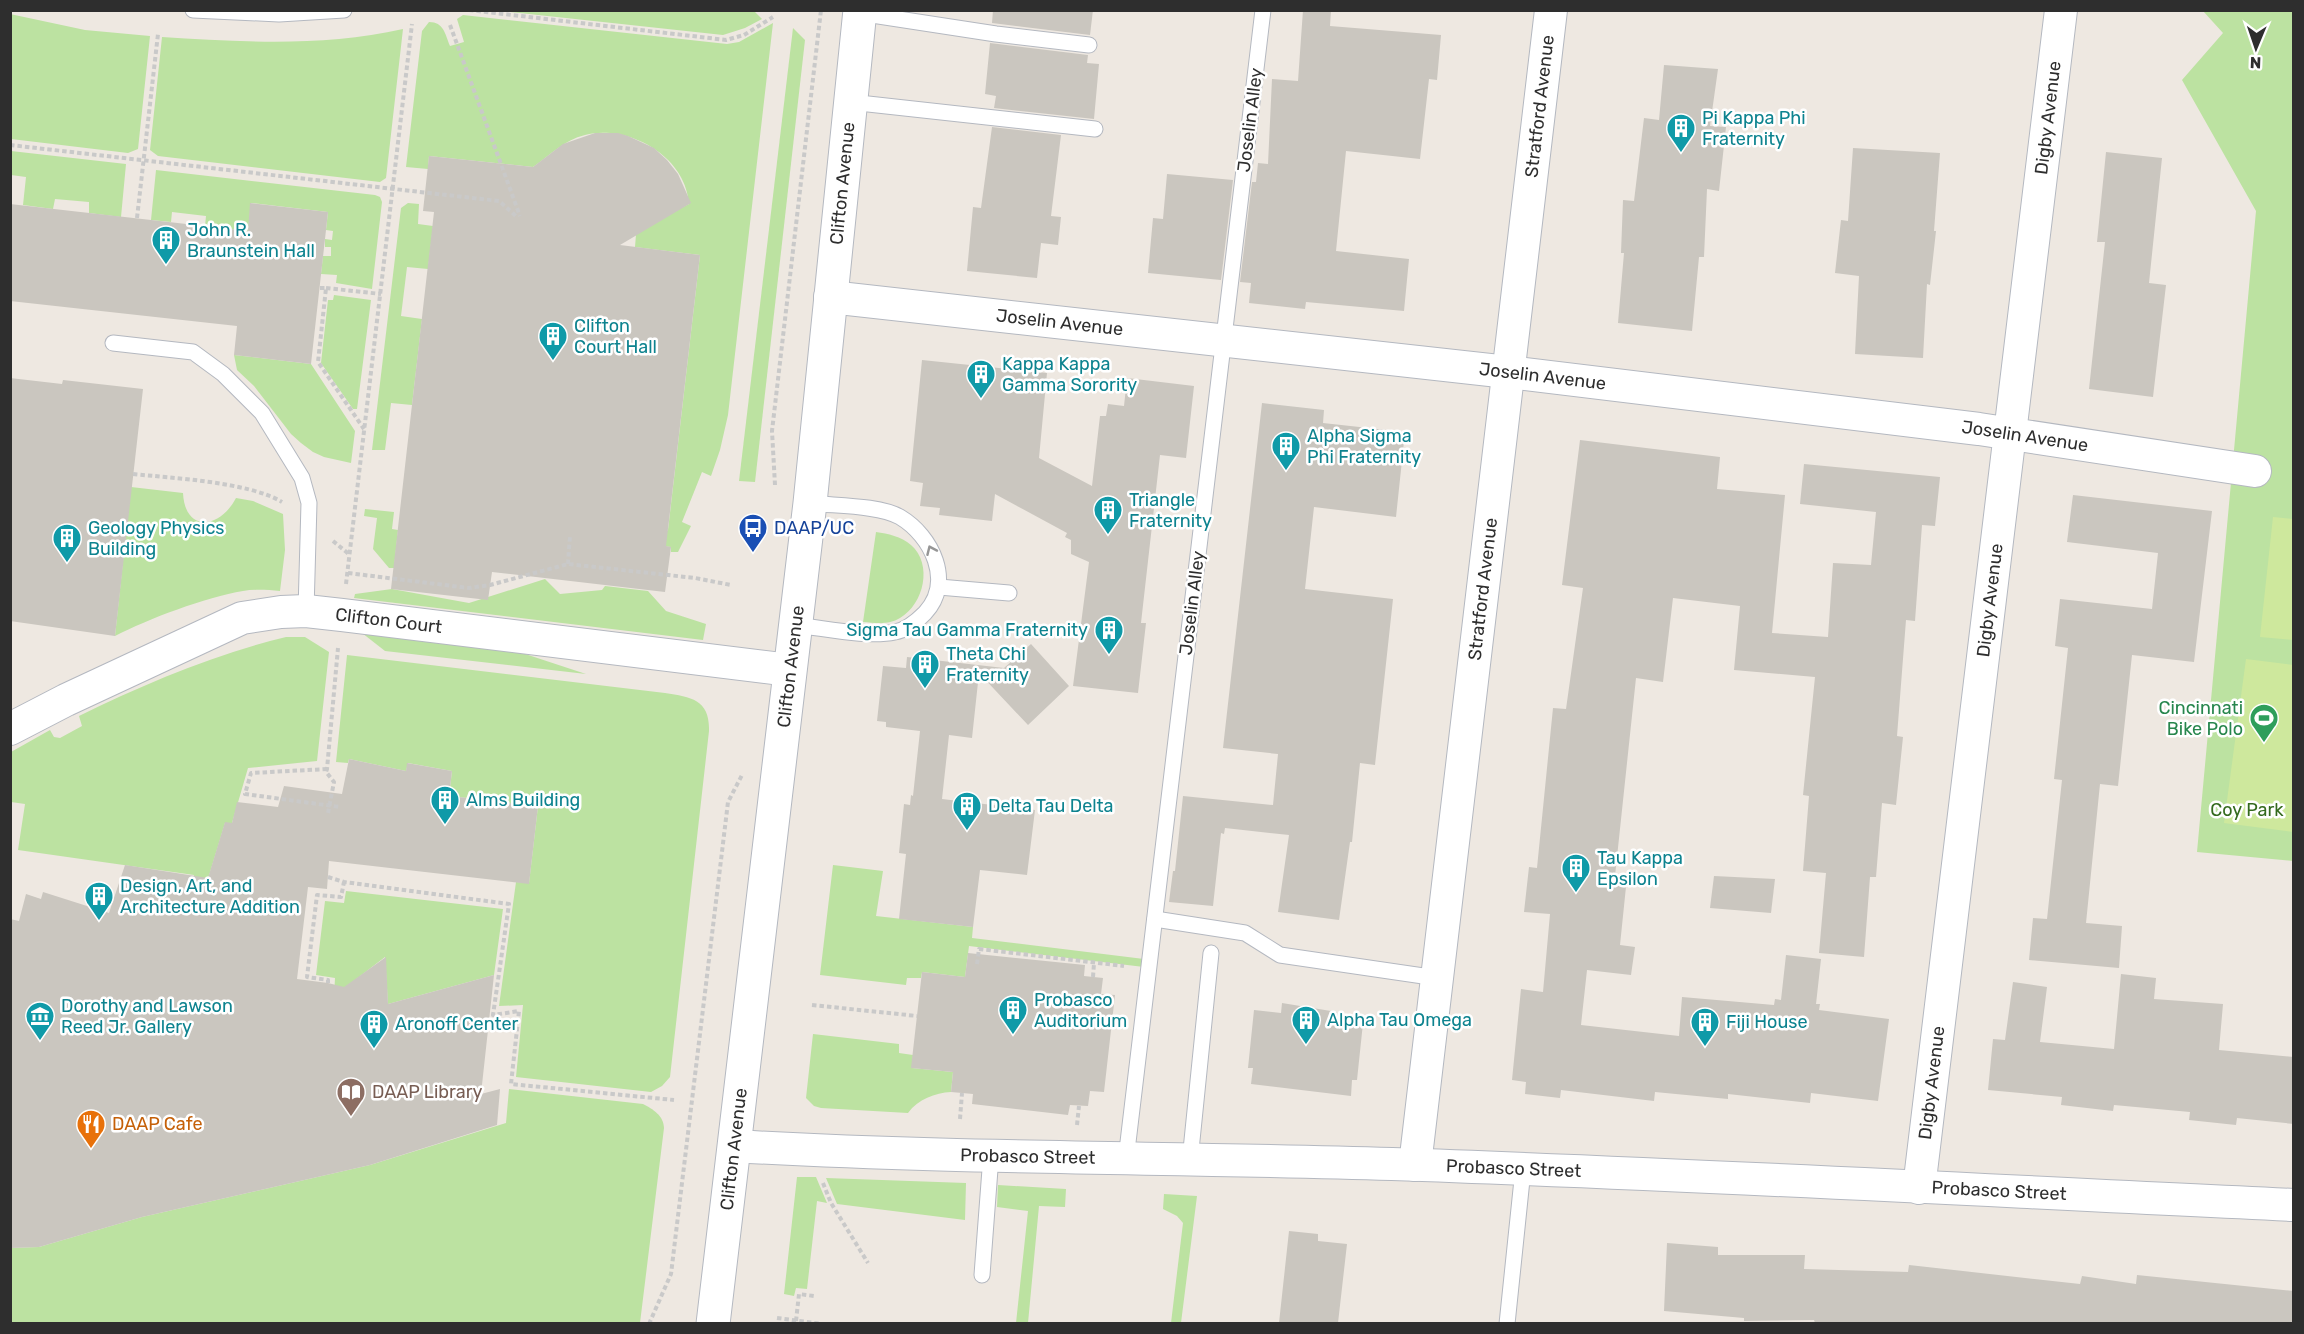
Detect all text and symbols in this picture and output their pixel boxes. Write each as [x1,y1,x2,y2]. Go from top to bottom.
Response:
north arrow [2226,18,2286,78]
street label: Stratford Avenue [1520,34,1559,179]
text: N [2249,53,2262,72]
street label: Digby Avenue [2030,60,2066,176]
street label: Joselin Alley [1233,66,1267,173]
place label: Pi Kappa Phi Fraternity [1702,107,1806,150]
building icon: Pi Kappa Phi Fraternity [1665,112,1697,154]
street label: Clifton Avenue [825,121,860,246]
place label: John R. Braunstein Hall [187,219,315,262]
building icon: John R. Braunstein Hall [150,224,182,266]
street label: Joselin Avenue [995,304,1124,340]
place label: Clifton Court Hall [574,315,657,358]
building icon: Clifton Court Hall [537,320,569,362]
place label: Kappa Kappa Gamma Sorority [1002,353,1137,396]
building icon: Kappa Kappa Gamma Sorority [965,358,997,400]
street label: Joselin Avenue [1478,358,1607,395]
street label: Joselin Avenue [1960,416,2090,456]
place label: Alpha Sigma Phi Fraternity [1307,425,1421,468]
building icon: Alpha Sigma Phi Fraternity [1270,430,1302,472]
place label: Triangle Fraternity [1129,489,1212,532]
building icon: Triangle Fraternity [1092,494,1124,536]
bus stop icon: DAAP/UC [737,512,769,554]
street label: Stratford Avenue [1464,516,1502,661]
place label: Geology Physics Building [88,517,225,560]
place label: DAAP/UC [774,517,854,539]
building icon: Geology Physics Building [51,522,83,564]
street label: Digby Avenue [1972,542,2008,658]
one-way arrow [926,546,938,557]
street label: Joselin Alley [1175,549,1209,656]
street label: Clifton Court [334,603,443,638]
street label: Clifton Avenue [773,604,809,729]
building icon: Sigma Tau Gamma Fraternity [1093,614,1125,656]
place label: Sigma Tau Gamma Fraternity [846,619,1088,641]
place label: Theta Chi Fraternity [946,643,1029,686]
building icon: Theta Chi Fraternity [909,648,941,690]
place label: Cincinnati Bike Polo [2158,697,2243,740]
sports icon: Cincinnati Bike Polo [2248,702,2280,744]
building icon: Alms Building [429,784,461,826]
place label: Alms Building [466,789,580,811]
building icon: Delta Tau Delta [951,790,983,832]
place label: Delta Tau Delta [988,795,1114,817]
park label: Coy Park [2210,799,2284,821]
place label: Tau Kappa Epsilon [1597,847,1683,890]
building icon: Tau Kappa Epsilon [1560,852,1592,894]
place label: Design, Art, and Architecture Addition [120,875,300,918]
building icon: Design, Art, and Architecture Addition [83,880,115,922]
place label: Probasco Auditorium [1034,989,1127,1032]
building icon: Probasco Auditorium [997,994,1029,1036]
place label: Dorothy and Lawson Reed Jr. Gallery [61,995,233,1038]
museum icon: Dorothy and Lawson Reed Jr. Gallery [24,1000,56,1042]
building icon: Alpha Tau Omega [1290,1004,1322,1046]
building icon: Fiji House [1689,1006,1721,1048]
building icon: Aronoff Center [358,1008,390,1050]
place label: Alpha Tau Omega [1327,1009,1472,1031]
place label: Fiji House [1726,1011,1808,1033]
place label: Aronoff Center [395,1013,519,1035]
street label: Digby Avenue [1914,1025,1949,1141]
library icon: DAAP Library [335,1076,367,1118]
place label: DAAP Library [372,1081,483,1103]
street label: Clifton Avenue [716,1087,752,1212]
restaurant icon: DAAP Cafe [75,1108,107,1150]
place label: DAAP Cafe [112,1113,203,1135]
street label: Probasco Street [960,1144,1096,1169]
street label: Probasco Street [1446,1155,1582,1182]
street label: Probasco Street [1931,1176,2067,1205]

